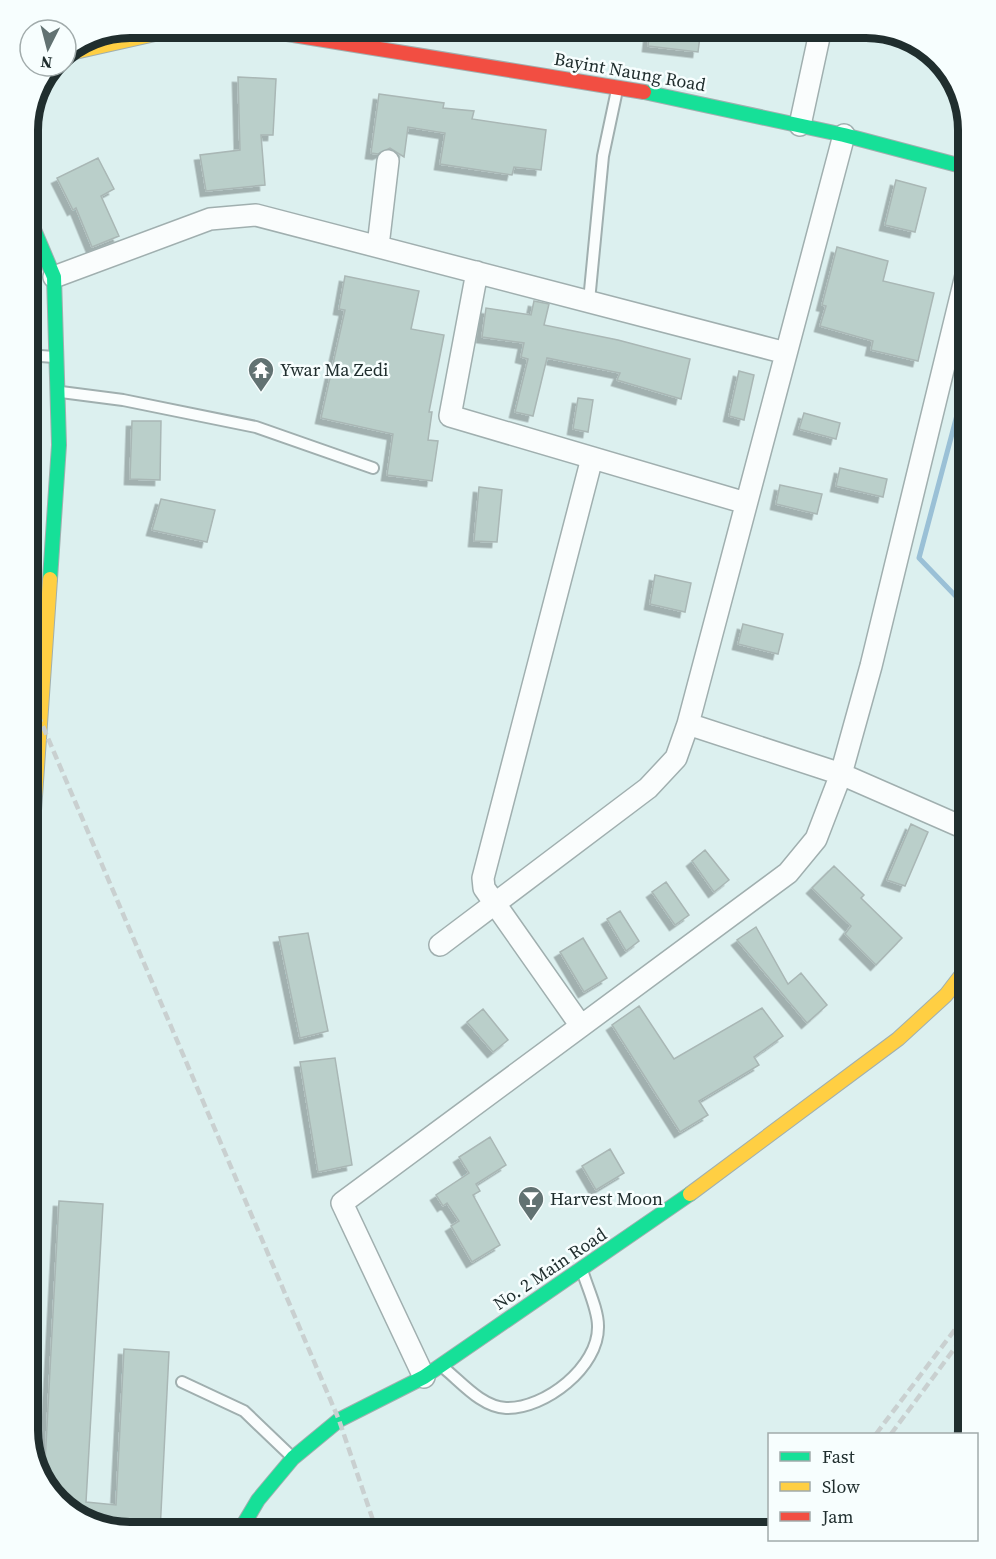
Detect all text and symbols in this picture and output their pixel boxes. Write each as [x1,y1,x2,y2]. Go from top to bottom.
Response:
north arrow [18,18,78,78]
street label: Bayint Naung Road [552,46,708,97]
text: N [39,51,53,74]
temple icon: Ywar Ma Zedi [246,355,276,393]
place label: Ywar Ma Zedi [280,357,388,382]
bar icon: Harvest Moon [516,1184,546,1222]
place label: Harvest Moon [550,1186,663,1211]
street label: No. 2 Main Road [488,1221,611,1316]
legend [768,1433,978,1541]
text: Fast [822,1444,855,1469]
text: Slow [822,1474,860,1499]
text: Jam [821,1504,854,1529]

